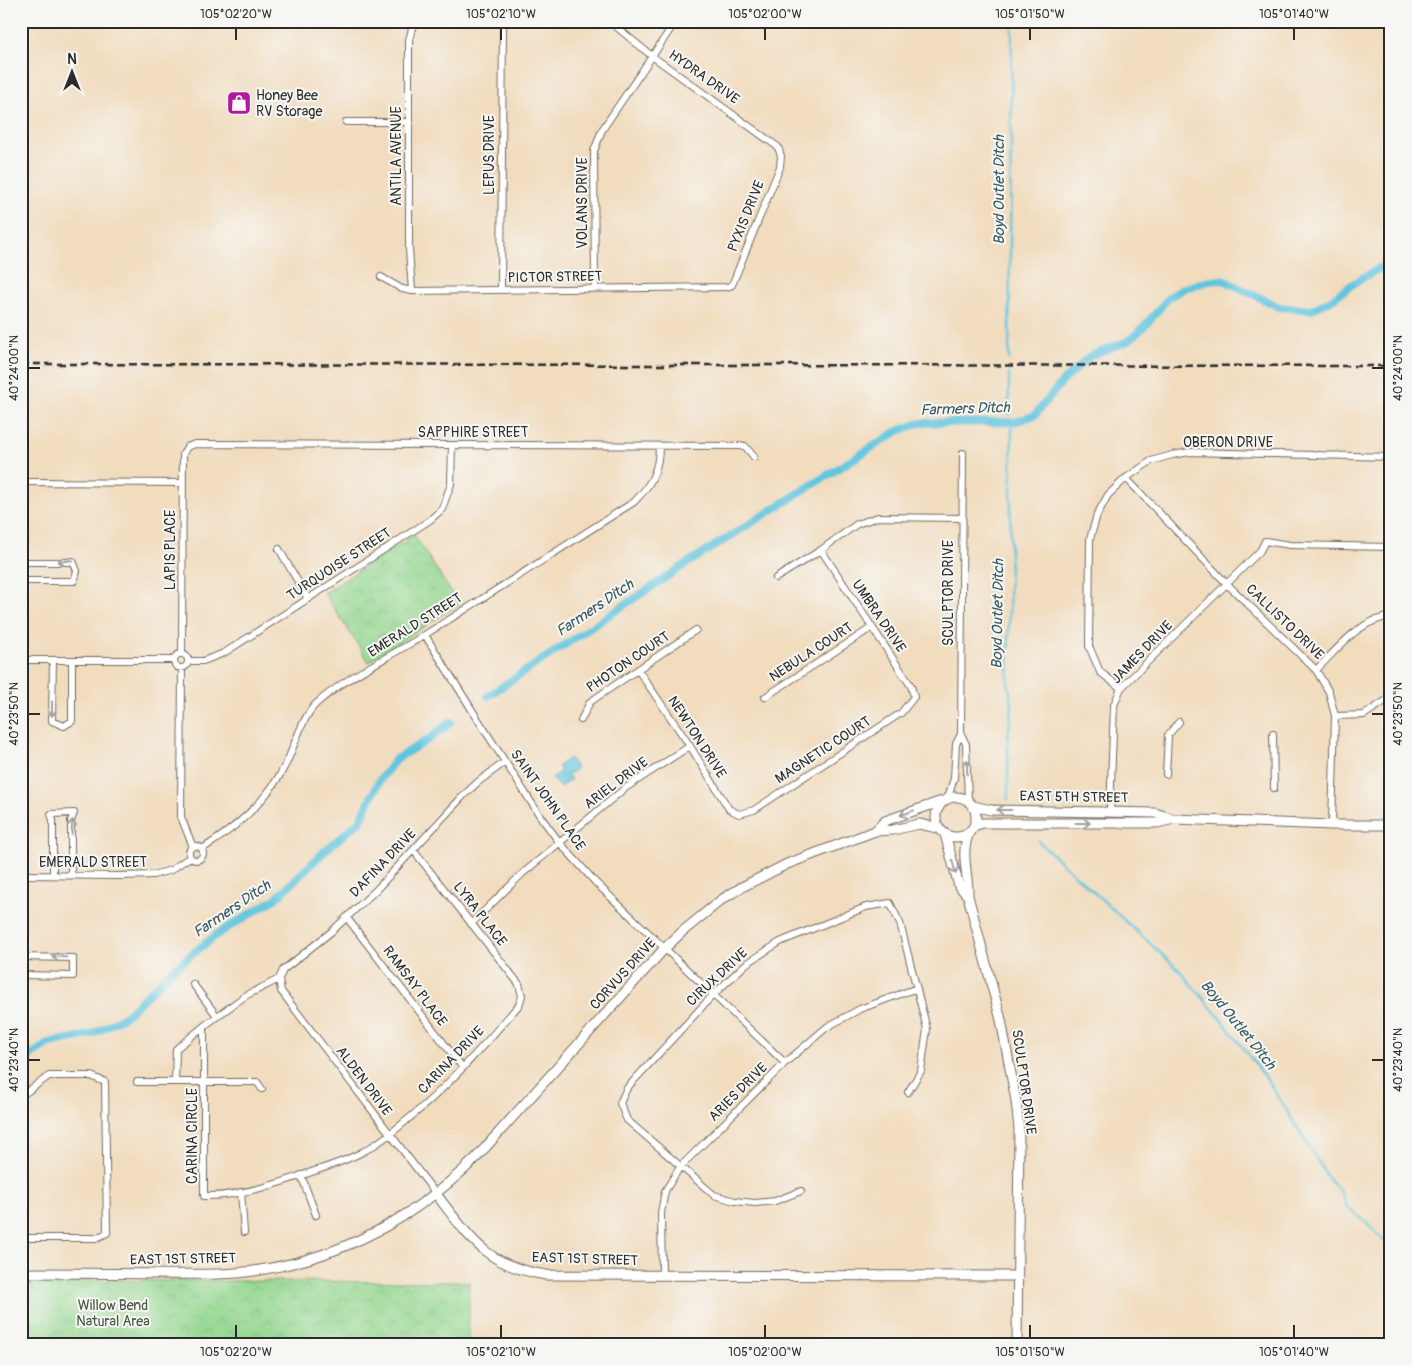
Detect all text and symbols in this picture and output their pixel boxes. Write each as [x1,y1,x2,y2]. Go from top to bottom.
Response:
text: 105°02'20"W [200,7,272,22]
text: 105°02'10"W [466,7,536,22]
text: 105°02'00"W [728,7,802,22]
text: 105°01'50"W [995,7,1065,22]
text: 105°01'40"W [1259,7,1329,22]
street label: HYDRA DRIVE [665,46,743,108]
north arrow [48,48,98,98]
text: N [67,51,77,68]
place label: Honey Bee RV Storage [256,87,322,120]
shop icon: Honey Bee RV Storage [226,90,252,116]
street label: ANTILA AVENUE [388,106,405,206]
street label: LEPUS DRIVE [481,115,498,195]
water label: Boyd Outlet Ditch [990,134,1009,245]
street label: VOLANS DRIVE [574,157,591,249]
street label: PYXIS DRIVE [724,178,768,254]
street label: PICTOR STREET [508,268,603,286]
text: 40°24'00"N [7,335,22,401]
text: 40°24'00"N [1391,335,1406,401]
water label: Farmers Ditch [920,398,1011,420]
street label: SAPPHIRE STREET [418,424,528,441]
street label: OBERON DRIVE [1183,434,1273,451]
street label: LAPIS PLACE [162,510,179,590]
street label: TURQUOISE STREET [284,524,394,604]
street label: SCULPTOR DRIVE [940,540,957,646]
one-way arrow [57,557,73,566]
water label: Boyd Outlet Ditch [988,558,1008,669]
water label: Farmers Ditch [553,575,638,641]
street label: UMBRA DRIVE [848,576,910,656]
street label: CALLISTO DRIVE [1242,581,1328,663]
street label: EMERALD STREET [365,589,465,661]
street label: JAMES DRIVE [1108,617,1176,687]
street label: NEBULA COURT [766,619,856,685]
street label: PHOTON COURT [583,628,673,696]
text: 40°23'50"N [7,682,22,746]
text: 40°23'50"N [1391,682,1406,746]
street label: NEWTON DRIVE [664,693,730,781]
one-way arrow [47,700,57,717]
street label: MAGNETIC COURT [772,713,874,787]
street label: SAINT JOHN PLACE [507,746,589,854]
street label: ARIEL DRIVE [581,753,651,813]
one-way arrow [962,759,972,775]
street label: EAST 5TH STREET [1019,788,1129,806]
one-way arrow [996,805,1012,815]
one-way arrow [900,809,915,818]
one-way arrow [1074,818,1091,828]
one-way arrow [67,819,76,835]
street label: DAFINA DRIVE [346,825,420,901]
street label: EMERALD STREET [39,854,147,871]
one-way arrow [949,858,959,874]
water label: Farmers Ditch [190,876,275,942]
street label: LYRA PLACE [450,878,510,950]
street label: CORVUS DRIVE [586,935,660,1013]
street label: RAMSAY PLACE [379,942,451,1030]
street label: CIRUX DRIVE [683,944,751,1010]
one-way arrow [52,953,68,962]
water label: Boyd Outlet Ditch [1196,976,1281,1074]
street label: CARINA DRIVE [414,1022,488,1098]
text: 40°23'40"N [7,1028,22,1092]
street label: SCULPTOR DRIVE [1008,1028,1040,1136]
text: 40°23'40"N [1391,1028,1406,1092]
street label: ALDEN DRIVE [332,1043,396,1119]
street label: ARIES DRIVE [705,1059,771,1125]
street label: CARINA CIRCLE [184,1088,201,1184]
street label: EAST 1ST STREET [532,1249,639,1269]
street label: EAST 1ST STREET [130,1250,236,1268]
park label: Willow Bend Natural Area [76,1297,150,1330]
text: 105°02'20"W [200,1345,272,1360]
text: 105°02'10"W [466,1345,536,1360]
text: 105°02'00"W [728,1345,802,1360]
text: 105°01'50"W [995,1345,1065,1360]
text: 105°01'40"W [1259,1345,1329,1360]

